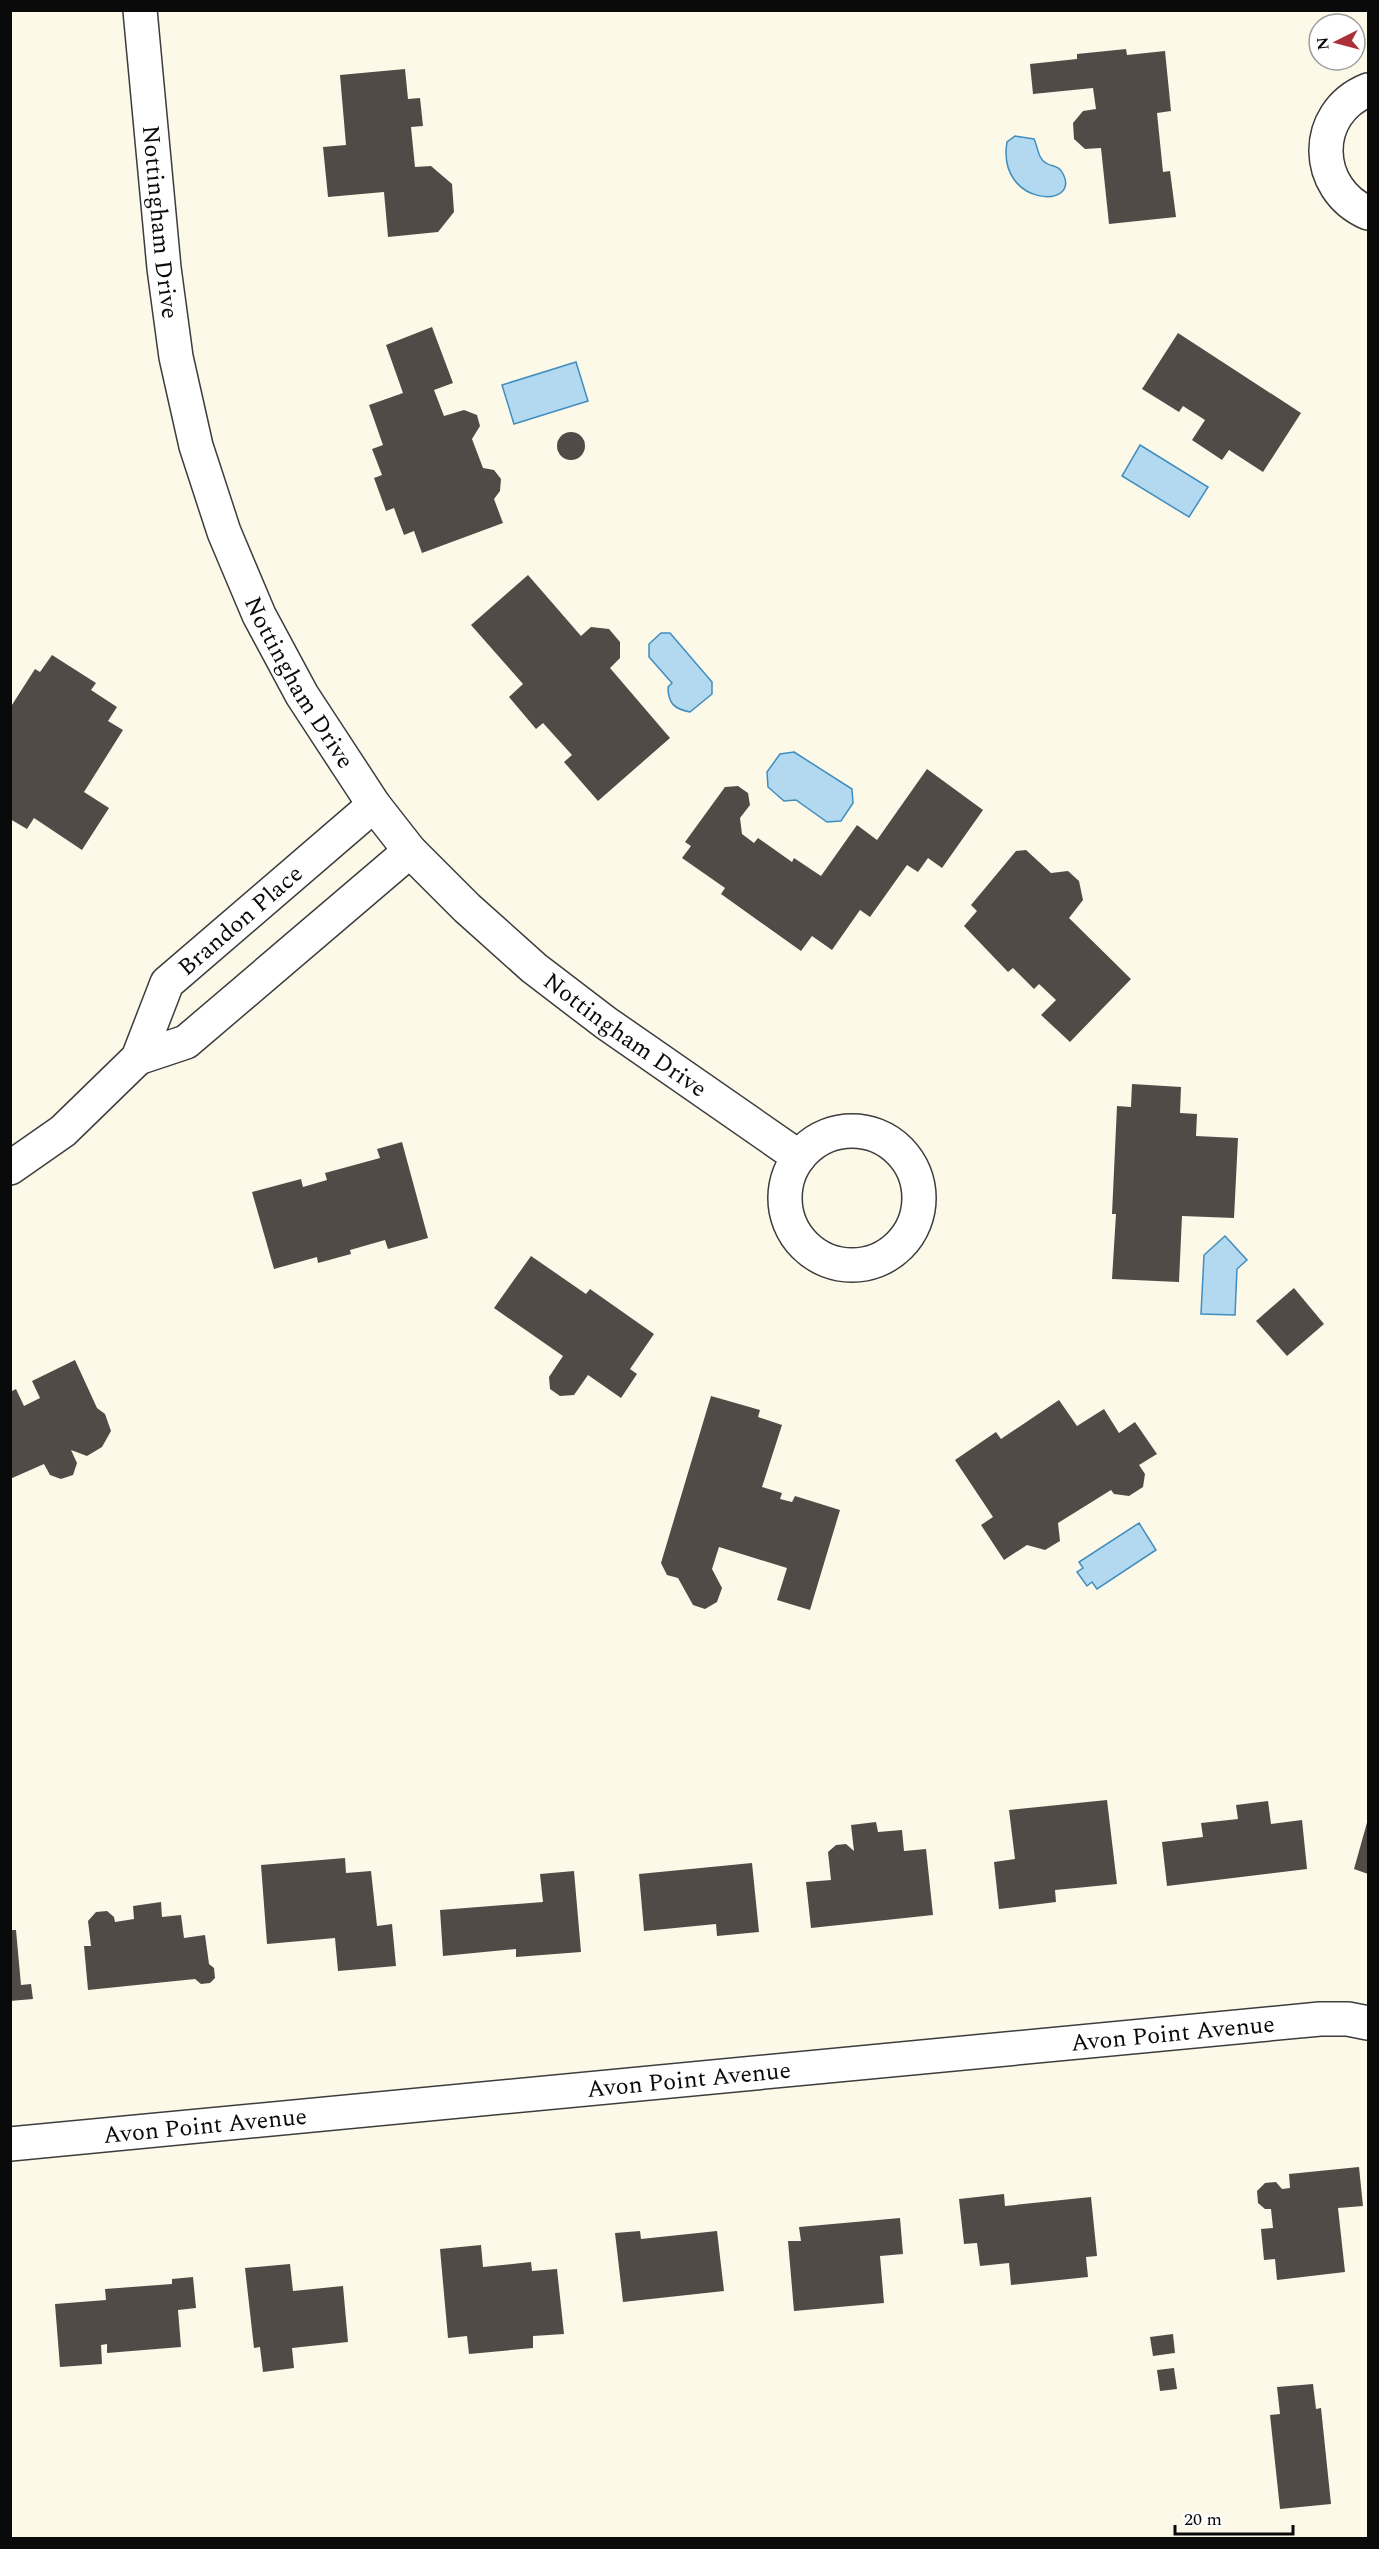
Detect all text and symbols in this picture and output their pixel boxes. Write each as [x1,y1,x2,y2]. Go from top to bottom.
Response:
north arrow [1307,12,1367,72]
text: N [1310,36,1336,51]
street label: Nottingham Drive [132,124,188,321]
street label: Nottingham Drive [234,591,363,776]
street label: Brandon Place [170,857,311,985]
street label: Nottingham Drive [535,964,714,1107]
street label: Avon Point Avenue [1069,2006,1276,2062]
street label: Avon Point Avenue [585,2053,793,2108]
street label: Avon Point Avenue [102,2099,309,2154]
scale bar [1175,2498,1294,2536]
text: 20 m [1184,2506,1222,2533]

